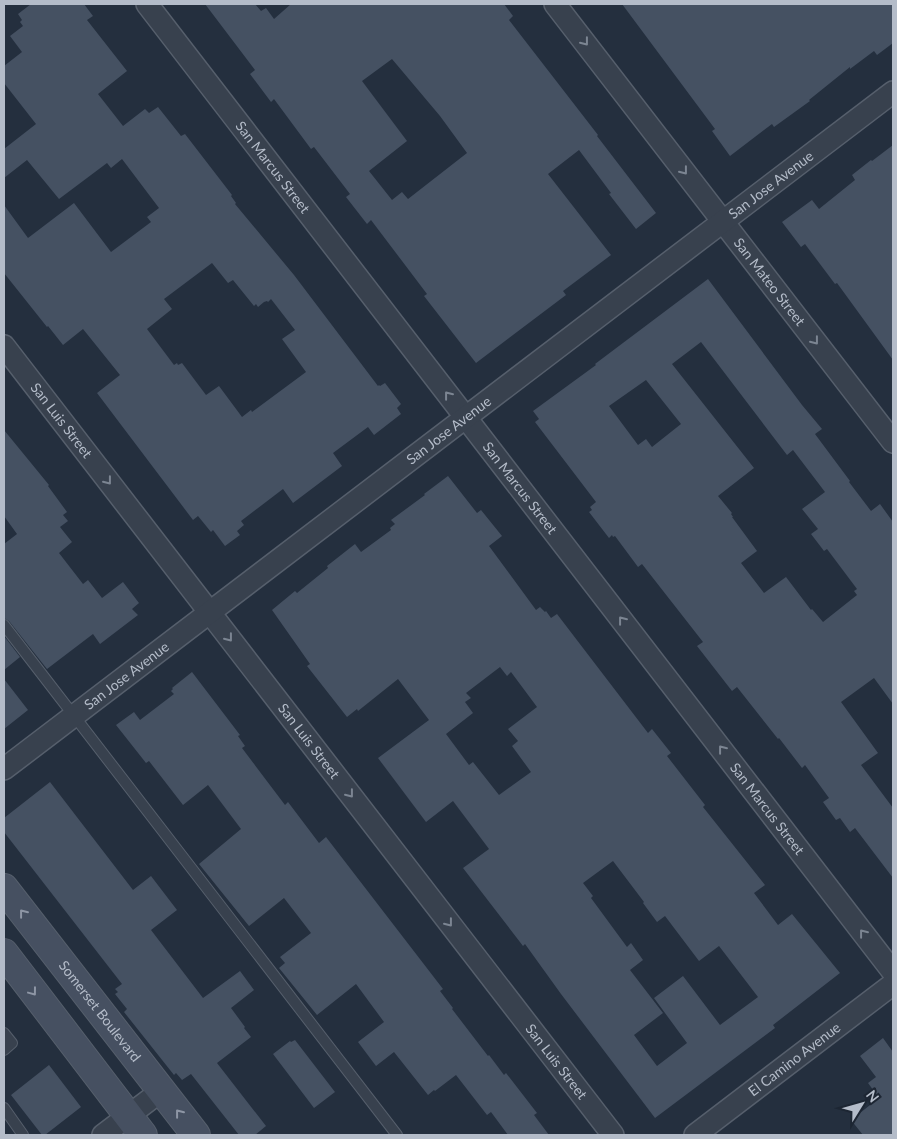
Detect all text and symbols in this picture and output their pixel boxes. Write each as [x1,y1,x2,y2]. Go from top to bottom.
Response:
one-way arrow [579,36,587,45]
street label: San Marcus Street [232,118,314,216]
street label: San Jose Avenue [725,147,816,222]
one-way arrow [679,165,687,174]
street label: San Mateo Street [731,234,809,329]
one-way arrow [810,335,818,344]
street label: San Luis Street [27,379,96,461]
one-way arrow [445,391,454,400]
street label: San Jose Avenue [403,392,494,468]
street label: San Marcus Street [480,438,561,537]
one-way arrow [103,476,112,485]
one-way arrow [620,617,628,626]
one-way arrow [223,632,232,642]
street label: San Jose Avenue [80,638,172,713]
street label: San Luis Street [275,700,344,782]
one-way arrow [719,746,727,755]
street label: San Marcus Street [727,759,808,858]
one-way arrow [344,788,352,797]
one-way arrow [21,910,29,919]
one-way arrow [443,917,452,927]
one-way arrow [861,930,869,939]
street label: Somerset Boulevard [56,957,145,1065]
one-way arrow [28,986,36,995]
street label: El Camino Avenue [745,1018,844,1099]
street label: San Luis Street [522,1020,591,1102]
north arrow [837,1079,887,1129]
text: N [863,1086,883,1105]
one-way arrow [176,1110,184,1119]

